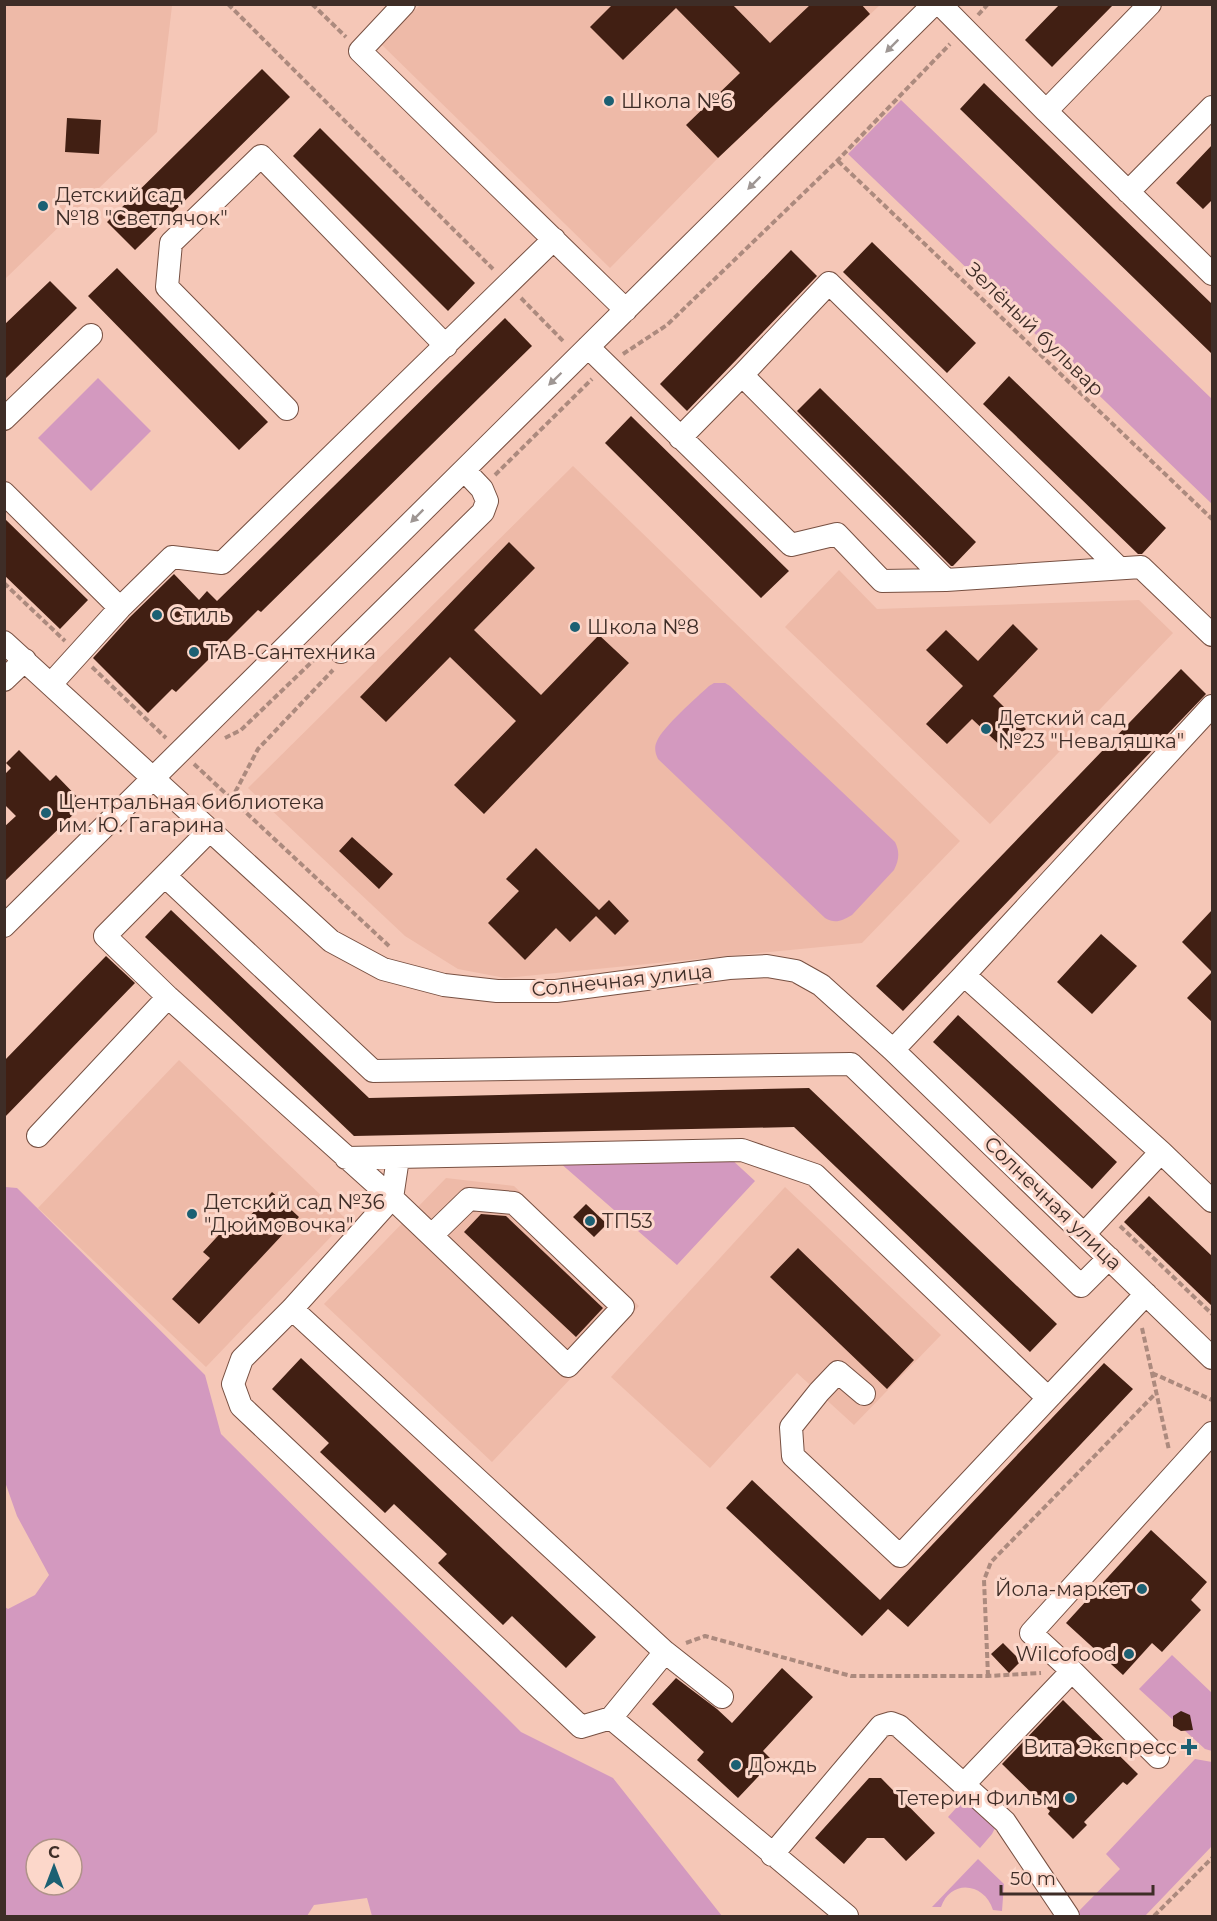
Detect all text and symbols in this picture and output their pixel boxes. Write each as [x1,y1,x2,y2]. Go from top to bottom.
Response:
one-way arrow [886,38,900,52]
place label: Школа №6 [621,89,733,113]
marker: Школа №6 [602,94,616,108]
one-way arrow [747,175,761,189]
place label: Детский сад №18 "Светлячок" [55,183,228,230]
marker: Детский сад №18 "Светлячок" [36,199,50,213]
street label: Зелёный бульвар [961,257,1109,401]
one-way arrow [548,372,563,386]
one-way arrow [410,509,424,523]
place label: Стиль [169,603,230,627]
marker: Стиль [150,608,164,622]
place label: Школа №8 [587,615,699,639]
marker: Школа №8 [568,620,582,634]
place label: ТАВ-Сантехника [206,640,376,664]
marker: ТАВ-Сантехника [187,645,201,659]
place label: Детский сад №23 "Неваляшка" [998,706,1184,753]
marker: Детский сад №23 "Неваляшка" [979,722,993,736]
place label: Центральная библиотека им. Ю. Гагарина [58,790,325,837]
marker: Центральная библиотека им. Ю. Гагарина [39,806,53,820]
street label: Солнечная улица [530,959,714,1001]
street label: Солнечная улица [979,1131,1127,1275]
place label: Детский сад №36 "Дюймовочка" [204,1190,385,1237]
marker: Детский сад №36 "Дюймовочка" [185,1207,199,1221]
place label: ТП53 [602,1209,653,1233]
marker: ТП53 [583,1214,597,1228]
place label: Йола-маркет [995,1577,1131,1601]
marker: Йола-маркет [1135,1582,1149,1596]
place label: Wilcofood [1016,1642,1117,1666]
marker: Wilcofood [1122,1647,1136,1661]
place label: Вита Экспресс [1023,1735,1177,1759]
marker: Вита Экспресс [1182,1740,1196,1754]
place label: Дождь [748,1753,817,1777]
marker: Дождь [729,1758,743,1772]
place label: Тетерин Фильм [896,1786,1058,1810]
marker: Тетерин Фильм [1063,1791,1077,1805]
north arrow [24,1837,84,1897]
text: С [48,1843,60,1862]
scale bar [1001,1858,1152,1896]
text: 50 m [1010,1868,1056,1890]

